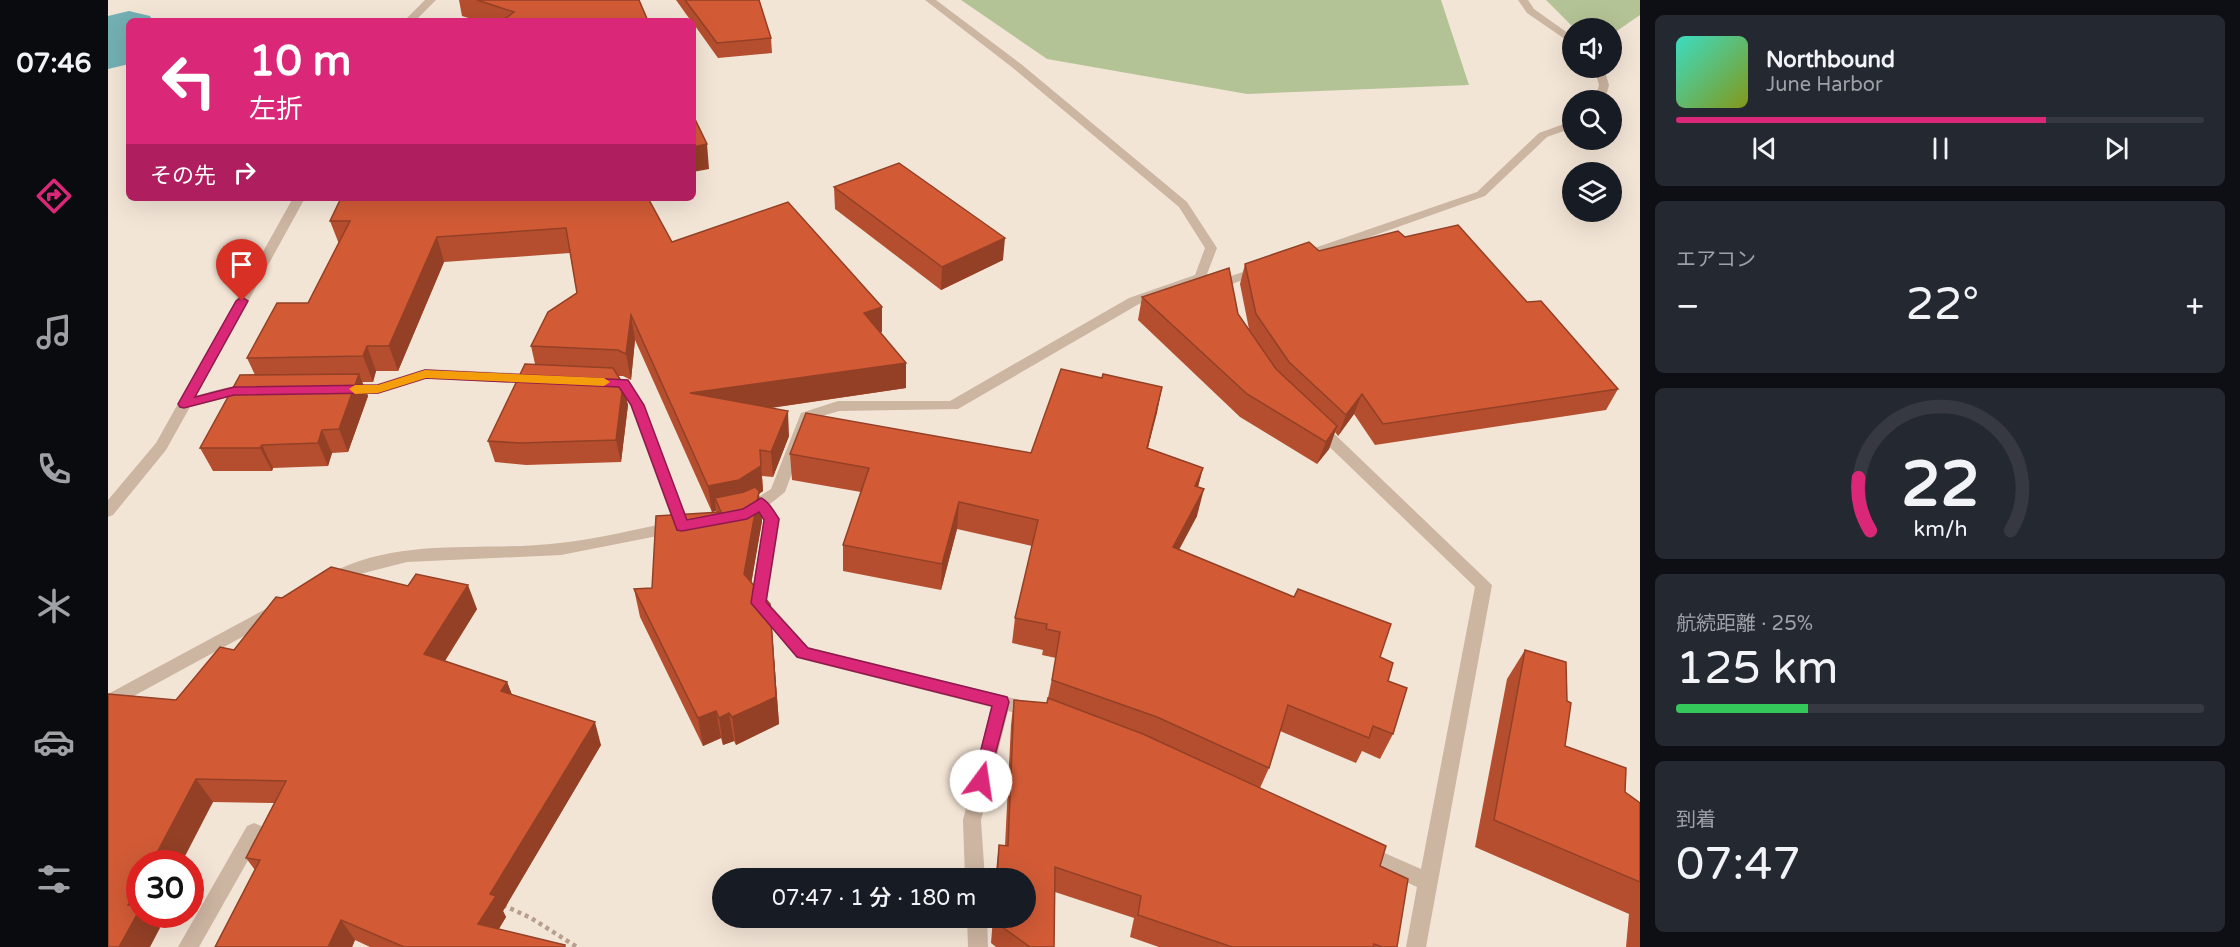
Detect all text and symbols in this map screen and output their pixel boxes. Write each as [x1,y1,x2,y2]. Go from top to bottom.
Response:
map controls [1562,18,1622,222]
button: sound [1562,18,1622,78]
text: 10 m [249,36,351,87]
icon: left [150,42,228,120]
text: 07:46 [17,47,91,80]
text: Northbound [1766,47,1895,73]
text: June Harbor [1766,73,1883,97]
button: search [1562,90,1622,150]
text: 左折 [249,93,303,126]
icon: previous [1748,132,1781,165]
icon: pause [1924,132,1957,165]
icon: next [2100,132,2133,165]
icon: right [228,156,261,189]
button: layers [1562,162,1622,222]
text: その先 [150,163,216,189]
icon: directions [33,175,75,217]
pin [216,239,267,301]
icon: arrive [225,248,258,281]
text: エアコン [1676,248,1756,272]
text: 22° [1906,278,1979,332]
text: − [1676,287,1700,326]
text: + [2185,287,2204,326]
icon: music [33,311,75,353]
icon: phone [33,448,75,490]
text: 22 [1901,448,1979,523]
text: km/h [1913,516,1967,542]
icon: climate [33,585,75,627]
text: 航続距離 · 25% [1676,612,1813,636]
text: 125 km [1676,642,1838,696]
icon: car [33,721,75,763]
position arrow [949,749,1013,813]
text: 到着 [1676,808,1716,832]
text: 07:47 [1676,838,1801,892]
speed limit sign: 30 [126,850,204,928]
icon: filters [33,858,75,900]
text: 07:47 · 1 分 · 180 m [772,885,976,911]

